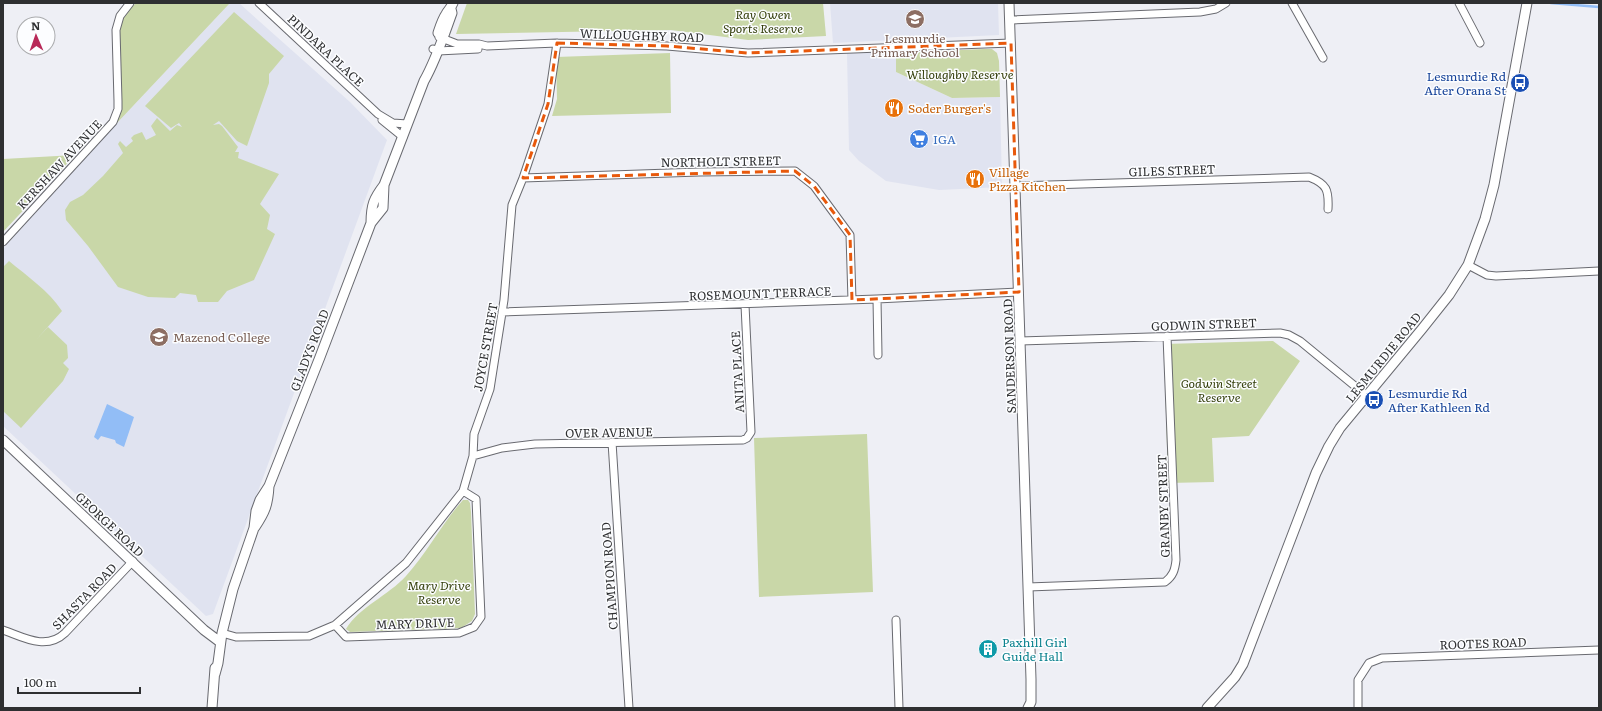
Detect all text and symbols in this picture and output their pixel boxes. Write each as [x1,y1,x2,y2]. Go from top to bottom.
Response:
park label: Ray Owen Sports Reserve [723,5,803,37]
school or university icon: Lesmurdie Primary School [904,8,926,30]
street label: PINDARA PLACE [284,10,369,91]
north arrow [16,16,56,56]
text: N [31,17,41,33]
street label: WILLOUGHBY ROAD [580,24,704,46]
place label: Lesmurdie Primary School [871,29,959,61]
park label: Willoughby Reserve [907,65,1014,83]
place label: Lesmurdie Rd After Orana St [1424,67,1507,99]
bus stop icon: Lesmurdie Rd After Orana St [1509,72,1531,94]
restaurant icon: Soder Burger's [883,97,905,119]
place label: Soder Burger's [908,99,992,117]
street label: KERSHAW AVENUE [12,115,106,213]
supermarket icon: IGA [908,128,930,150]
place label: IGA [933,130,956,148]
street label: NORTHOLT STREET [661,151,782,171]
street label: GILES STREET [1128,159,1216,181]
place label: Village Pizza Kitchen [989,163,1066,195]
restaurant icon: Village Pizza Kitchen [964,168,986,190]
street label: ROSEMOUNT TERRACE [688,282,832,304]
street label: SANDERSON ROAD [998,298,1020,414]
street label: JOYCE STREET [468,301,502,393]
street label: GLADYS ROAD [285,306,333,394]
street label: LESMURDIE ROAD [1341,308,1425,406]
street label: GODWIN STREET [1151,313,1257,335]
school or university icon: Mazenod College [148,326,170,348]
place label: Mazenod College [173,328,270,346]
street label: ANITA PLACE [726,330,748,413]
park label: Godwin Street Reserve [1181,374,1257,406]
place label: Lesmurdie Rd After Kathleen Rd [1388,384,1491,416]
bus stop icon: Lesmurdie Rd After Kathleen Rd [1363,389,1385,411]
street label: OVER AVENUE [565,422,653,442]
street label: GRANBY STREET [1152,454,1174,558]
street label: GEORGE ROAD [72,487,148,561]
street label: CHAMPION ROAD [596,522,622,630]
street label: SHASTA ROAD [47,559,121,633]
park label: Mary Drive Reserve [407,576,471,608]
street label: MARY DRIVE [375,613,455,633]
street label: ROOTES ROAD [1439,632,1527,654]
place label: Paxhill Girl Guide Hall [1002,633,1067,665]
building icon: Paxhill Girl Guide Hall [977,638,999,660]
scale bar [18,669,140,695]
text: 100 m [24,673,57,691]

